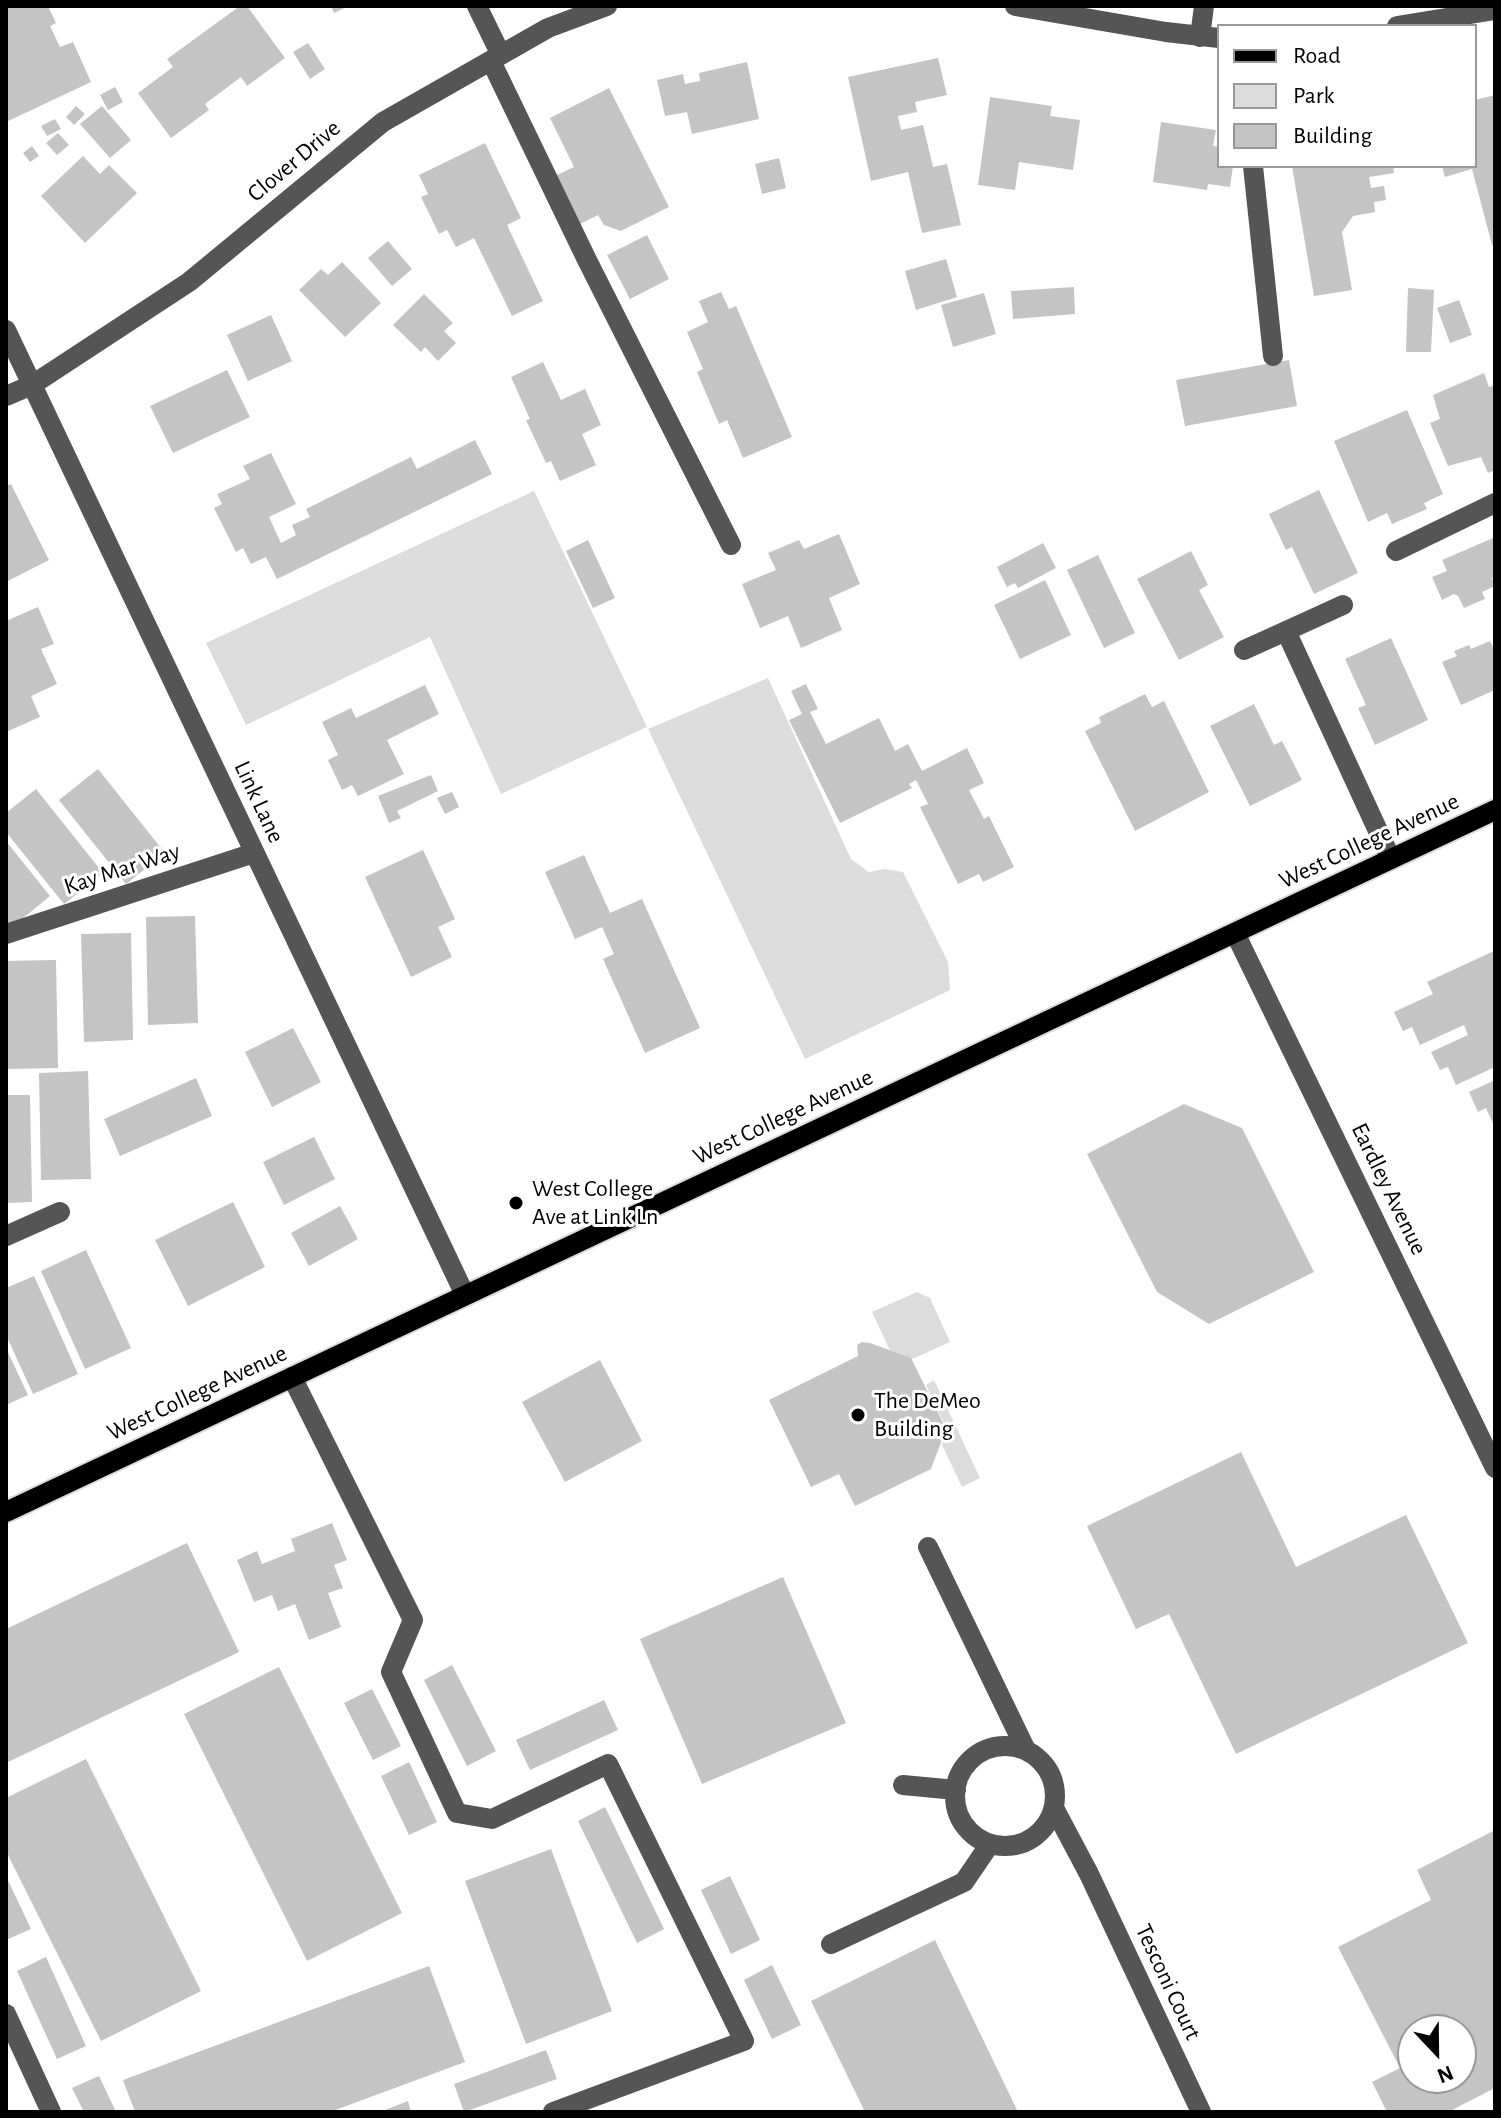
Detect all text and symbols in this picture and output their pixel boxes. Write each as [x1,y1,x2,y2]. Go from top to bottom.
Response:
legend [1217,24,1477,168]
text: Road [1293,44,1341,68]
text: Park [1293,84,1334,108]
street label: Clover Drive [242,114,346,208]
text: Building [1293,124,1372,148]
street label: Link Lane [227,756,291,848]
street label: West College Avenue [1275,787,1463,895]
street label: Kay Mar Way [60,837,184,901]
street label: West College Avenue [689,1063,877,1171]
street label: Eardley Avenue [1345,1118,1433,1260]
place label: West College Ave at Link Ln [532,1175,658,1231]
marker: West College Ave at Link Ln [507,1194,525,1212]
street label: West College Avenue [103,1339,291,1447]
place label: The DeMeo Building [874,1387,981,1443]
marker: The DeMeo Building [849,1406,867,1424]
street label: Tesconi Court [1129,1920,1207,2044]
north arrow [1397,2014,1477,2094]
text: N [1434,2061,1456,2087]

